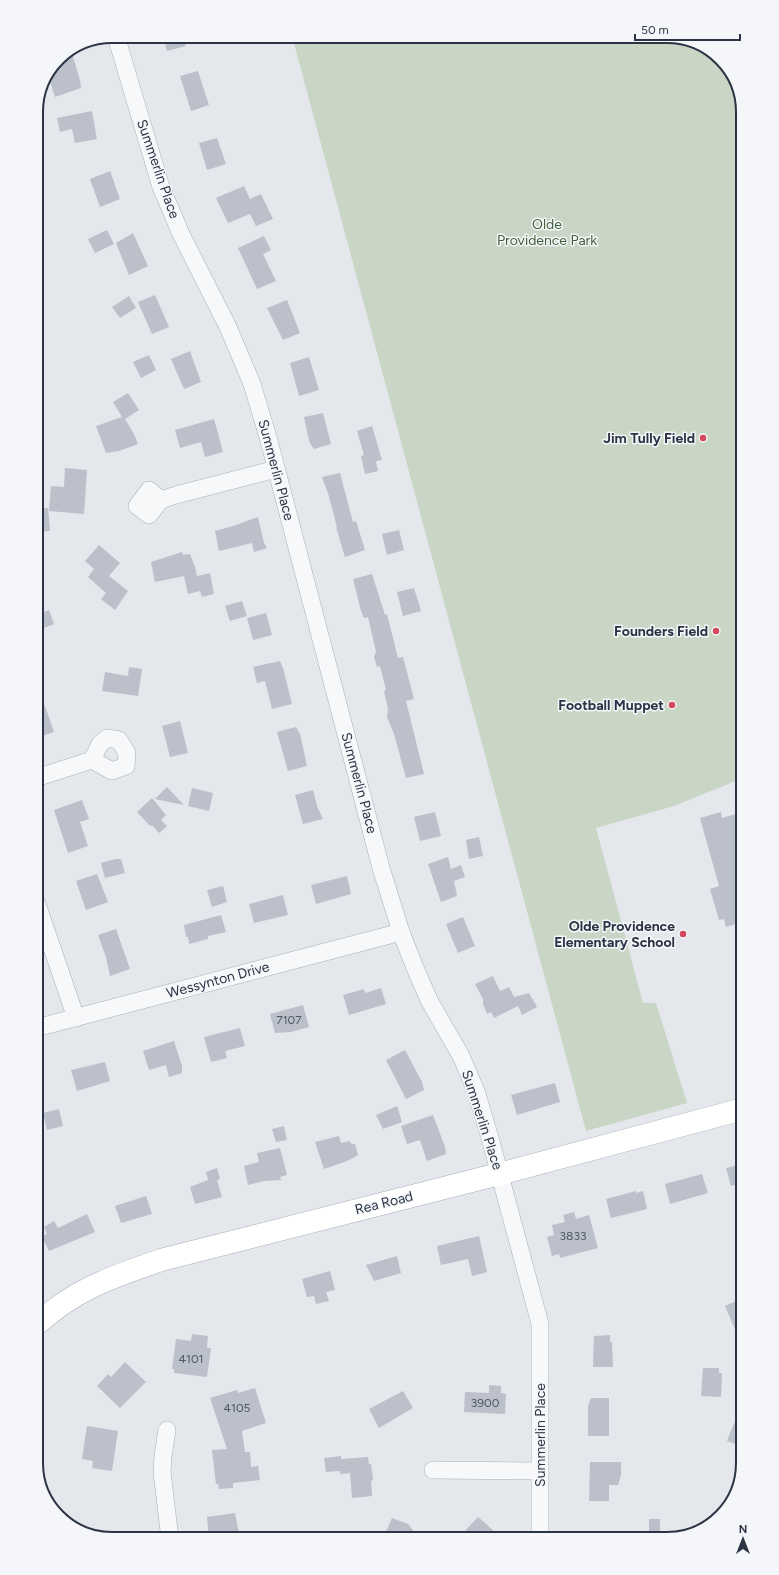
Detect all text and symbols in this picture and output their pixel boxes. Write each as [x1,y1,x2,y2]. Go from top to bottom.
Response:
scale bar [635,16,740,42]
text: 50 m [641,23,669,37]
street label: Summerlin Place [133,117,183,221]
park label: Olde Providence Park [497,216,597,249]
street label: Summerlin Place [254,418,298,523]
place label: Jim Tully Field [603,430,695,447]
marker: Jim Tully Field [698,433,708,443]
place label: Founders Field [614,623,708,640]
marker: Founders Field [711,626,721,636]
place label: Football Muppet [558,697,664,714]
marker: Football Muppet [667,700,677,710]
street label: Summerlin Place [337,731,381,836]
place label: Olde Providence Elementary School [554,918,675,951]
marker: Olde Providence Elementary School [678,929,688,939]
street label: Wessynton Drive [165,958,272,1002]
house number: 7107 [276,1013,302,1027]
street label: Summerlin Place [458,1068,506,1172]
street label: Rea Road [353,1188,415,1218]
house number: 3833 [560,1229,586,1243]
house number: 4101 [178,1352,204,1366]
street label: Summerlin Place [532,1383,549,1487]
house number: 3900 [471,1396,500,1410]
house number: 4105 [223,1401,251,1415]
north arrow [723,1519,763,1559]
text: N [739,1523,747,1536]

